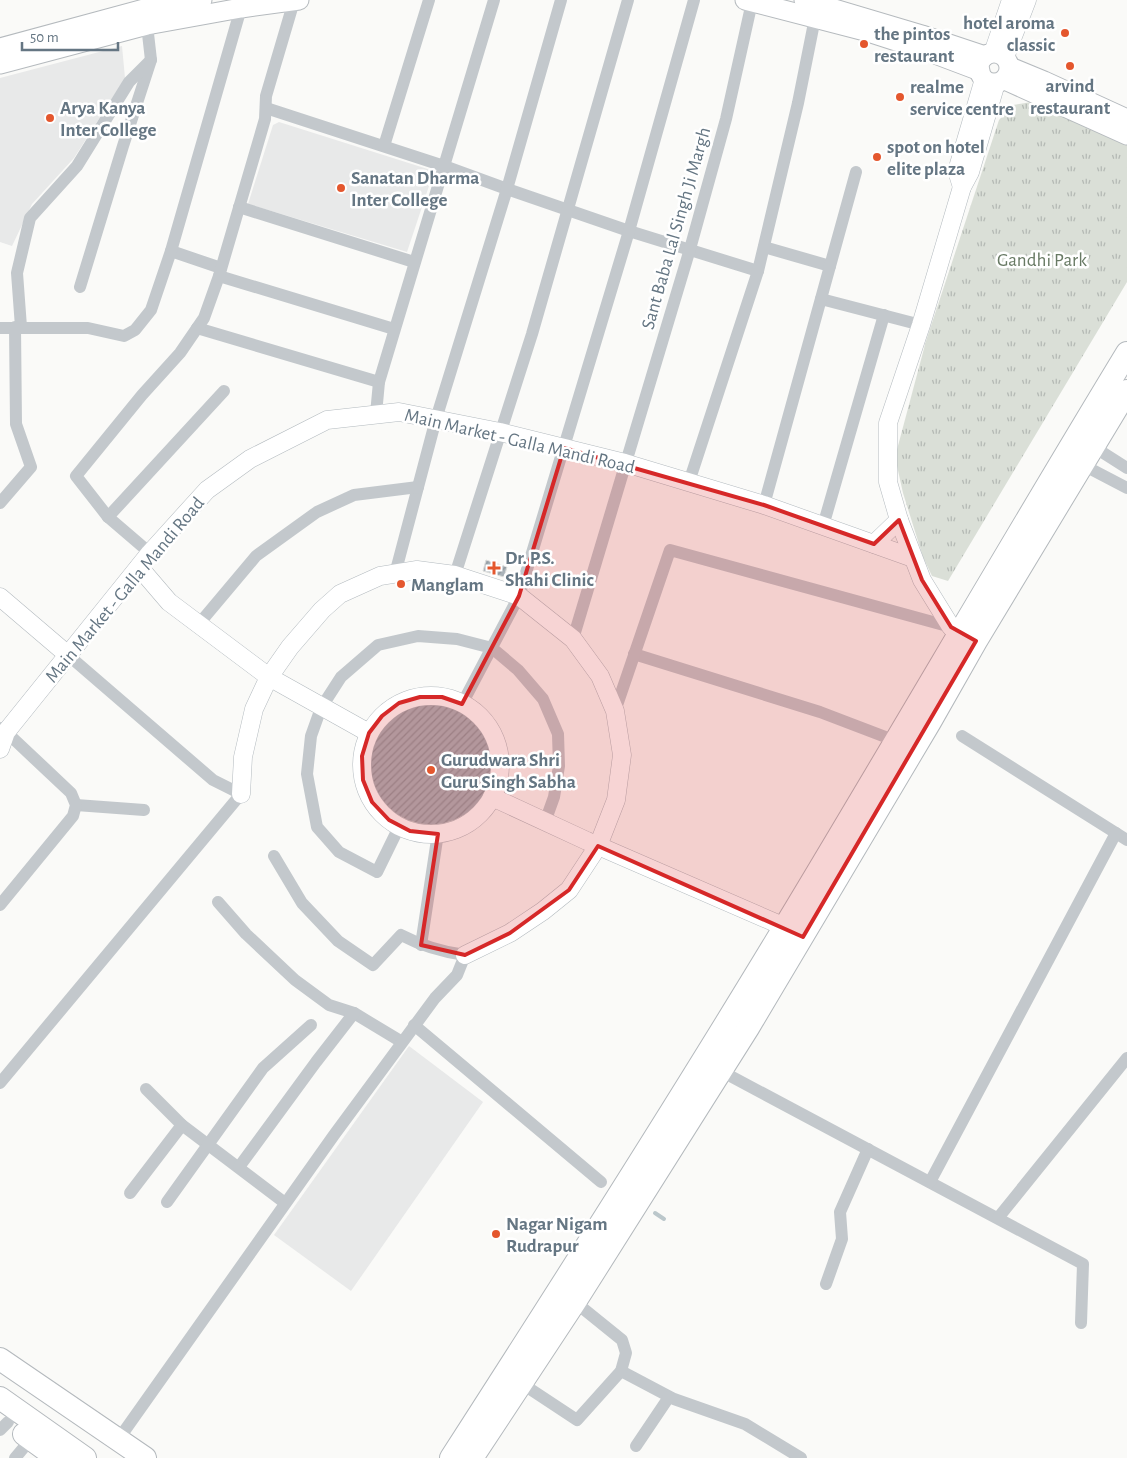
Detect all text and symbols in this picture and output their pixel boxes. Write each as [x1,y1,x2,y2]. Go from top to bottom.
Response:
place label: hotel aroma classic [963,14,1056,55]
scale bar [22,20,119,52]
place label: the pintos restaurant [874,25,955,66]
marker: hotel aroma classic [1059,27,1071,39]
text: 50 m [30,30,59,45]
marker: the pintos restaurant [858,38,870,50]
marker: arvind restaurant [1064,60,1076,72]
place label: arvind restaurant [1030,77,1111,118]
place label: realme service centre [910,78,1014,119]
marker: realme service centre [894,91,906,103]
place label: Arya Kanya Inter College [60,99,156,140]
marker: Arya Kanya Inter College [44,112,56,124]
street label: Sant Baba Lal Singh Ji Margh [638,125,714,332]
place label: spot on hotel elite plaza [887,138,985,179]
marker: spot on hotel elite plaza [871,151,883,163]
place label: Sanatan Dharma Inter College [351,169,479,210]
marker: Sanatan Dharma Inter College [335,182,347,194]
park label: Gandhi Park [997,251,1087,270]
street label: Main Market - Galla Mandi Road [403,406,637,477]
street label: Main Market - Galla Mandi Road [42,493,208,686]
place label: Dr. P.S. Shahi Clinic [505,549,594,590]
marker: Dr. P.S. Shahi Clinic [487,561,501,575]
place label: Manglam [411,576,484,595]
marker: Manglam [395,578,407,590]
place label: Gurudwara Shri Guru Singh Sabha [441,751,576,792]
marker: Gurudwara Shri Guru Singh Sabha [425,764,437,776]
place label: Nagar Nigam Rudrapur [506,1215,608,1256]
marker: Nagar Nigam Rudrapur [490,1228,502,1240]

